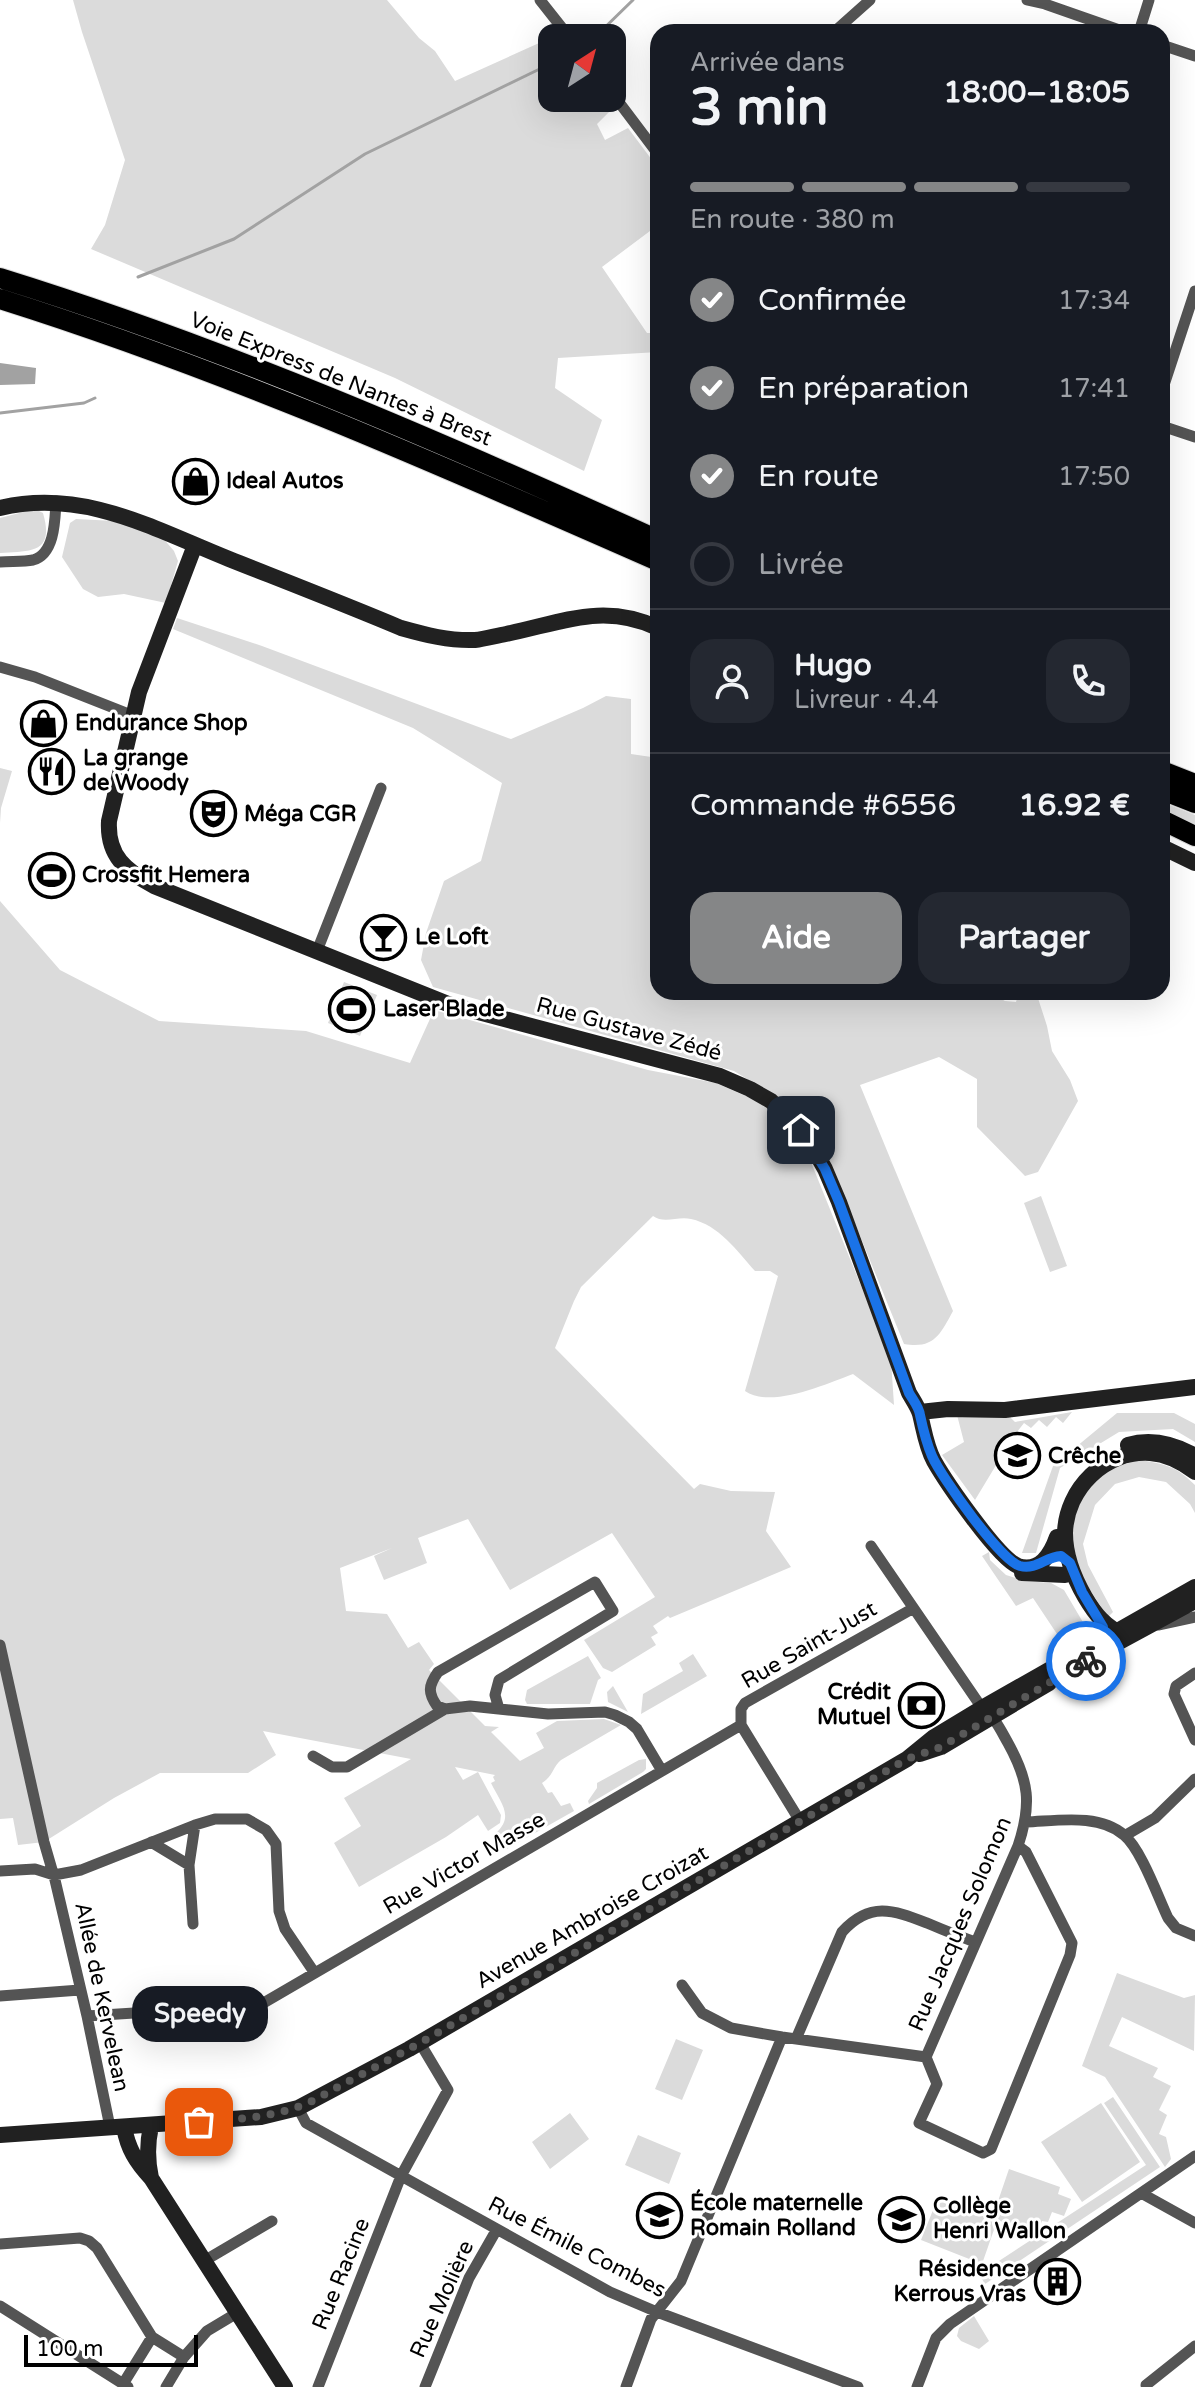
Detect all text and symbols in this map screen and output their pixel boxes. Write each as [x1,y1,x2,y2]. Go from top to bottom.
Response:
north arrow [538,24,626,112]
map controls [538,24,626,112]
text: Arrivée dans [690,47,845,78]
text: 18:00–18:05 [943,74,1130,111]
text: 3 min [690,76,829,139]
text: En route · 380 m [690,204,895,235]
icon: check [690,278,734,322]
text: Confirmée [758,282,907,319]
text: 17:34 [1058,285,1130,316]
street label: Voie Express de Nantes à Brest [186,306,496,452]
icon: check [690,366,734,410]
text: En préparation [758,370,969,407]
text: 17:41 [1058,373,1130,404]
icon: check [690,454,734,498]
shop icon: Ideal Autos [171,457,219,505]
text: En route [758,458,879,495]
text: 17:50 [1058,461,1130,492]
place label: Ideal Autos [226,468,344,494]
text: Livrée [758,546,844,583]
button: person [690,639,774,723]
button: phone [1046,639,1130,723]
text: Hugo [794,647,872,684]
text: Livreur · 4.4 [794,684,938,715]
shop icon: Endurance Shop [20,699,68,747]
place label: Endurance Shop [75,710,248,736]
place label: La grange de Woody [83,745,189,796]
restaurant icon: La grange de Woody [28,747,76,795]
text: Commande #6556 [690,787,956,824]
text: 16.92 € [1019,787,1130,824]
theatre icon: Méga CGR [189,790,237,838]
place label: Méga CGR [244,801,357,827]
sports icon: Crossfit Hemera [27,851,75,899]
place label: Crossfit Hemera [82,862,250,888]
button: Aide [690,892,902,984]
button: Partager [918,892,1130,984]
bar icon: Le Loft [360,913,408,961]
place label: Le Loft [415,924,489,950]
sports icon: Laser Blade [328,985,376,1033]
street label: Rue Gustave Zédé [533,992,725,1066]
place label: Laser Blade [383,996,504,1022]
pin [767,1096,835,1164]
icon: home [779,1108,823,1152]
school or university icon: Crêche [993,1432,1041,1480]
place label: Crêche [1048,1443,1121,1469]
street label: Rue Saint-Just [737,1596,881,1694]
courier [1046,1621,1126,1701]
icon: bike [1064,1639,1108,1683]
place label: Crédit Mutuel [817,1679,892,1730]
bank icon: Crédit Mutuel [898,1681,946,1729]
street label: Rue Victor Masse [378,1806,550,1920]
street label: Rue Jacques Solomon [903,1813,1017,2035]
street label: Avenue Ambroise Croizat [471,1840,713,1994]
street label: Allée de Kervelean [69,1900,135,2094]
callout: Speedy [131,1986,267,2042]
text: Speedy [154,1998,246,2029]
pin [165,2088,233,2156]
icon: bag [177,2100,221,2144]
place label: École maternelle Romain Rolland [690,2189,863,2241]
street label: Rue Émile Combes [484,2190,671,2303]
school or university icon: École maternelle Romain Rolland [635,2192,683,2240]
place label: Collège Henri Wallon [933,2193,1066,2244]
school or university icon: Collège Henri Wallon [878,2195,926,2243]
street label: Rue Racine [307,2214,375,2334]
street label: Rue Molière [405,2236,479,2362]
place label: Résidence Kerrous Vras [894,2256,1026,2307]
building icon: Résidence Kerrous Vras [1033,2258,1081,2306]
scale bar [24,2331,198,2367]
text: 100 m [36,2336,103,2362]

